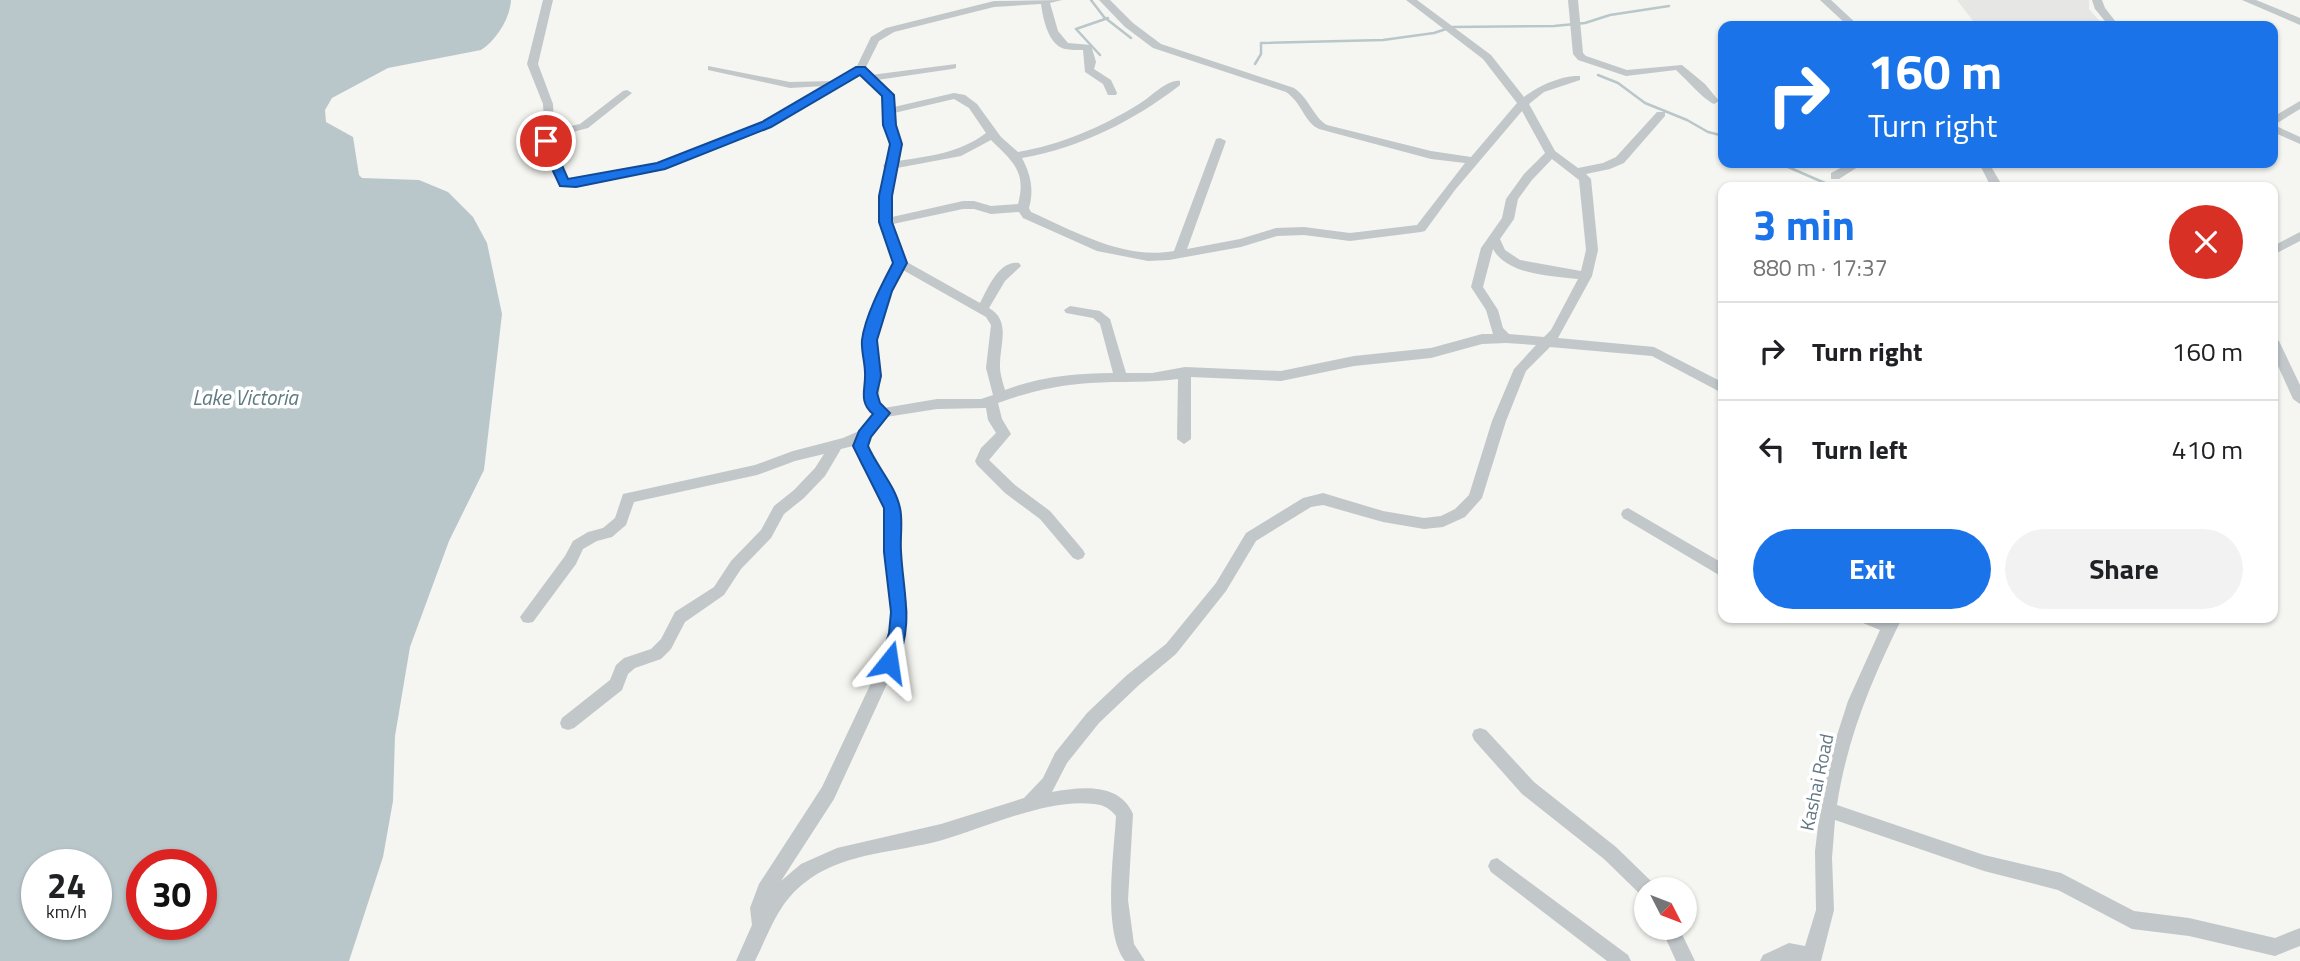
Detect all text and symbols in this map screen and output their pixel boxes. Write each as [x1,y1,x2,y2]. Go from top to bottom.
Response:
text: 160 m [1868,33,2002,108]
icon: right [1753,49,1844,140]
text: Turn right [1868,101,1997,149]
pin [516,111,576,171]
icon: arrive [527,122,565,160]
text: 3 min [1753,192,1855,256]
button: close [2169,205,2243,279]
text: 880 m · 17:37 [1753,250,1888,285]
icon: right [1753,332,1791,370]
text: Turn right [1812,332,1923,371]
text: 160 m [2172,332,2243,371]
water label: Lake Victoria [192,381,299,413]
icon: left [1753,430,1791,468]
text: Turn left [1812,430,1907,469]
text: 410 m [2172,430,2243,469]
button: Exit [1753,529,1991,609]
button: Share [2005,529,2243,609]
position arrow [852,625,926,699]
street label: Kashai Road [1792,731,1840,833]
speed limit sign: 30 [126,849,217,940]
text: 24 [47,858,86,912]
north arrow [1634,877,1698,940]
map controls [1634,877,1697,940]
text: km/h [46,898,87,925]

